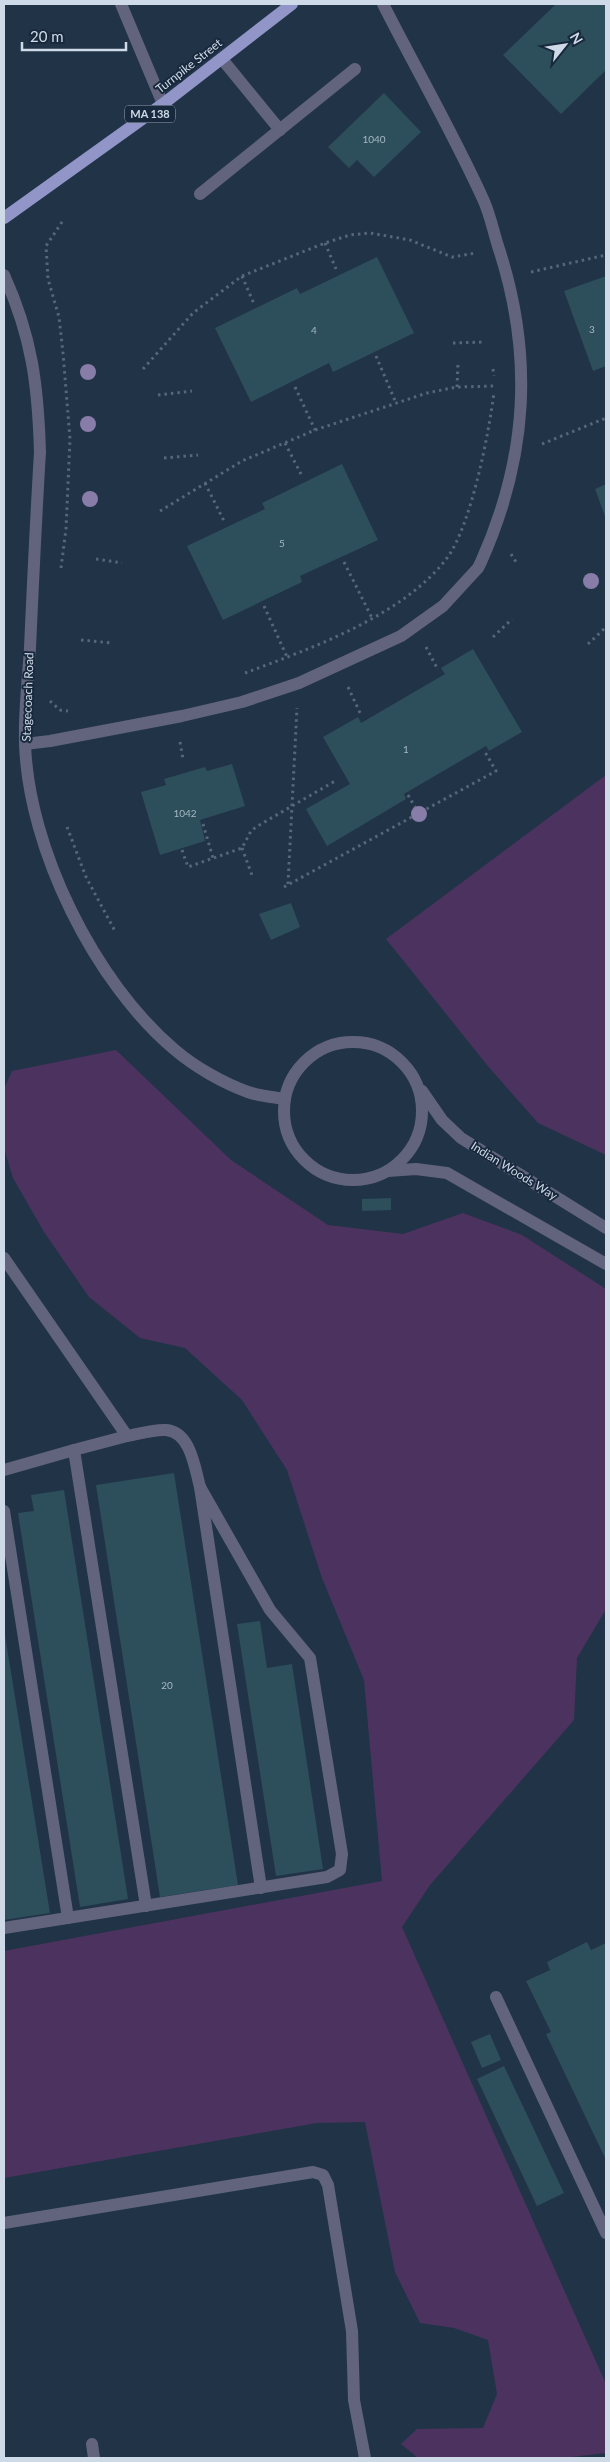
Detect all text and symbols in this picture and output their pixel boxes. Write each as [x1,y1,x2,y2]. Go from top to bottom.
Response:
scale bar [22,20,126,52]
north arrow [540,20,590,70]
text: 20 m [30,27,64,45]
text: N [567,29,587,47]
street label: Turnpike Street [153,35,225,96]
road number: MA 138 [125,106,175,122]
house number: 1040 [362,133,386,145]
house number: 3 [589,323,595,335]
house number: 4 [311,324,317,336]
house number: 5 [279,537,285,549]
street label: Stagecoach Road [18,652,37,742]
house number: 1 [403,743,409,755]
house number: 1042 [173,807,197,819]
street label: Indian Woods Way [468,1138,561,1204]
house number: 20 [161,1679,173,1691]

